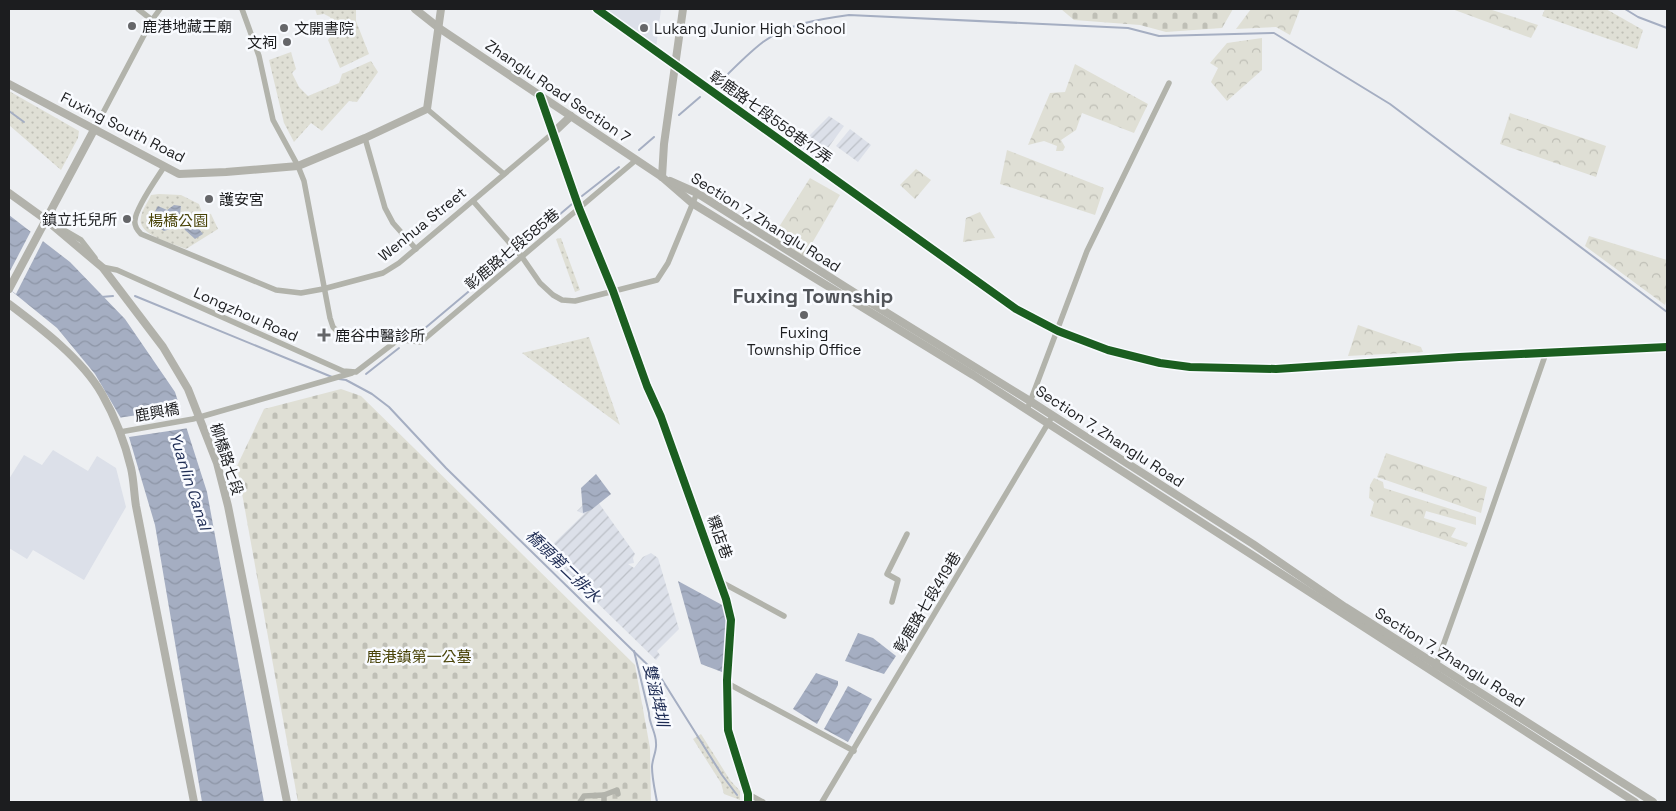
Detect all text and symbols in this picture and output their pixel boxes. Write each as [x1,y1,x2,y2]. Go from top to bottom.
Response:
place label: 鹿港地藏王廟 [142,17,232,36]
place label: 文開書院 [294,19,354,38]
place label: Lukang Junior High School [654,19,846,38]
marker: 鹿港地藏王廟 [126,20,138,32]
marker: 文開書院 [278,22,290,34]
marker: Lukang Junior High School [638,22,650,34]
place label: 文祠 [247,33,277,52]
street label: Zhanglu Road Section 7 [482,35,634,147]
marker: 文祠 [281,36,293,48]
street label: 彰鹿路七段558巷17弄 [706,66,836,168]
street label: Fuxing South Road [58,87,188,167]
street label: Section 7, Zhanglu Road [688,168,844,276]
street label: Wenhua Street [374,183,470,265]
place label: 護安宮 [219,190,264,209]
marker: 護安宮 [203,193,215,205]
street label: 彰鹿路七段585巷 [461,204,563,294]
place label: 鎮立托兒所 [42,210,117,229]
park label: 楊橋公園 [148,211,208,230]
marker: 鎮立托兒所 [121,213,133,225]
street label: Longzhou Road [191,282,301,346]
district label: Fuxing Township [733,283,893,309]
marker: Fuxing Township Office [798,309,810,321]
place label: Fuxing Township Office [747,323,861,359]
place label: 鹿谷中醫診所 [335,326,425,345]
marker: 鹿谷中醫診所 [317,328,331,342]
street label: Section 7, Zhanglu Road [1032,381,1188,491]
street label: 鹿興橋 [133,399,181,425]
street label: 柳橋路七段 [206,420,248,498]
water label: Yuanlin Canal [164,429,216,534]
street label: 粿店巷 [703,513,737,561]
water label: 橋頭第二排水 [521,525,606,608]
street label: 彰鹿路七段419巷 [889,548,965,656]
street label: Section 7, Zhanglu Road [1372,603,1528,711]
park label: 鹿港鎮第一公墓 [366,647,472,666]
water label: 雙涵埤圳 [639,661,674,730]

